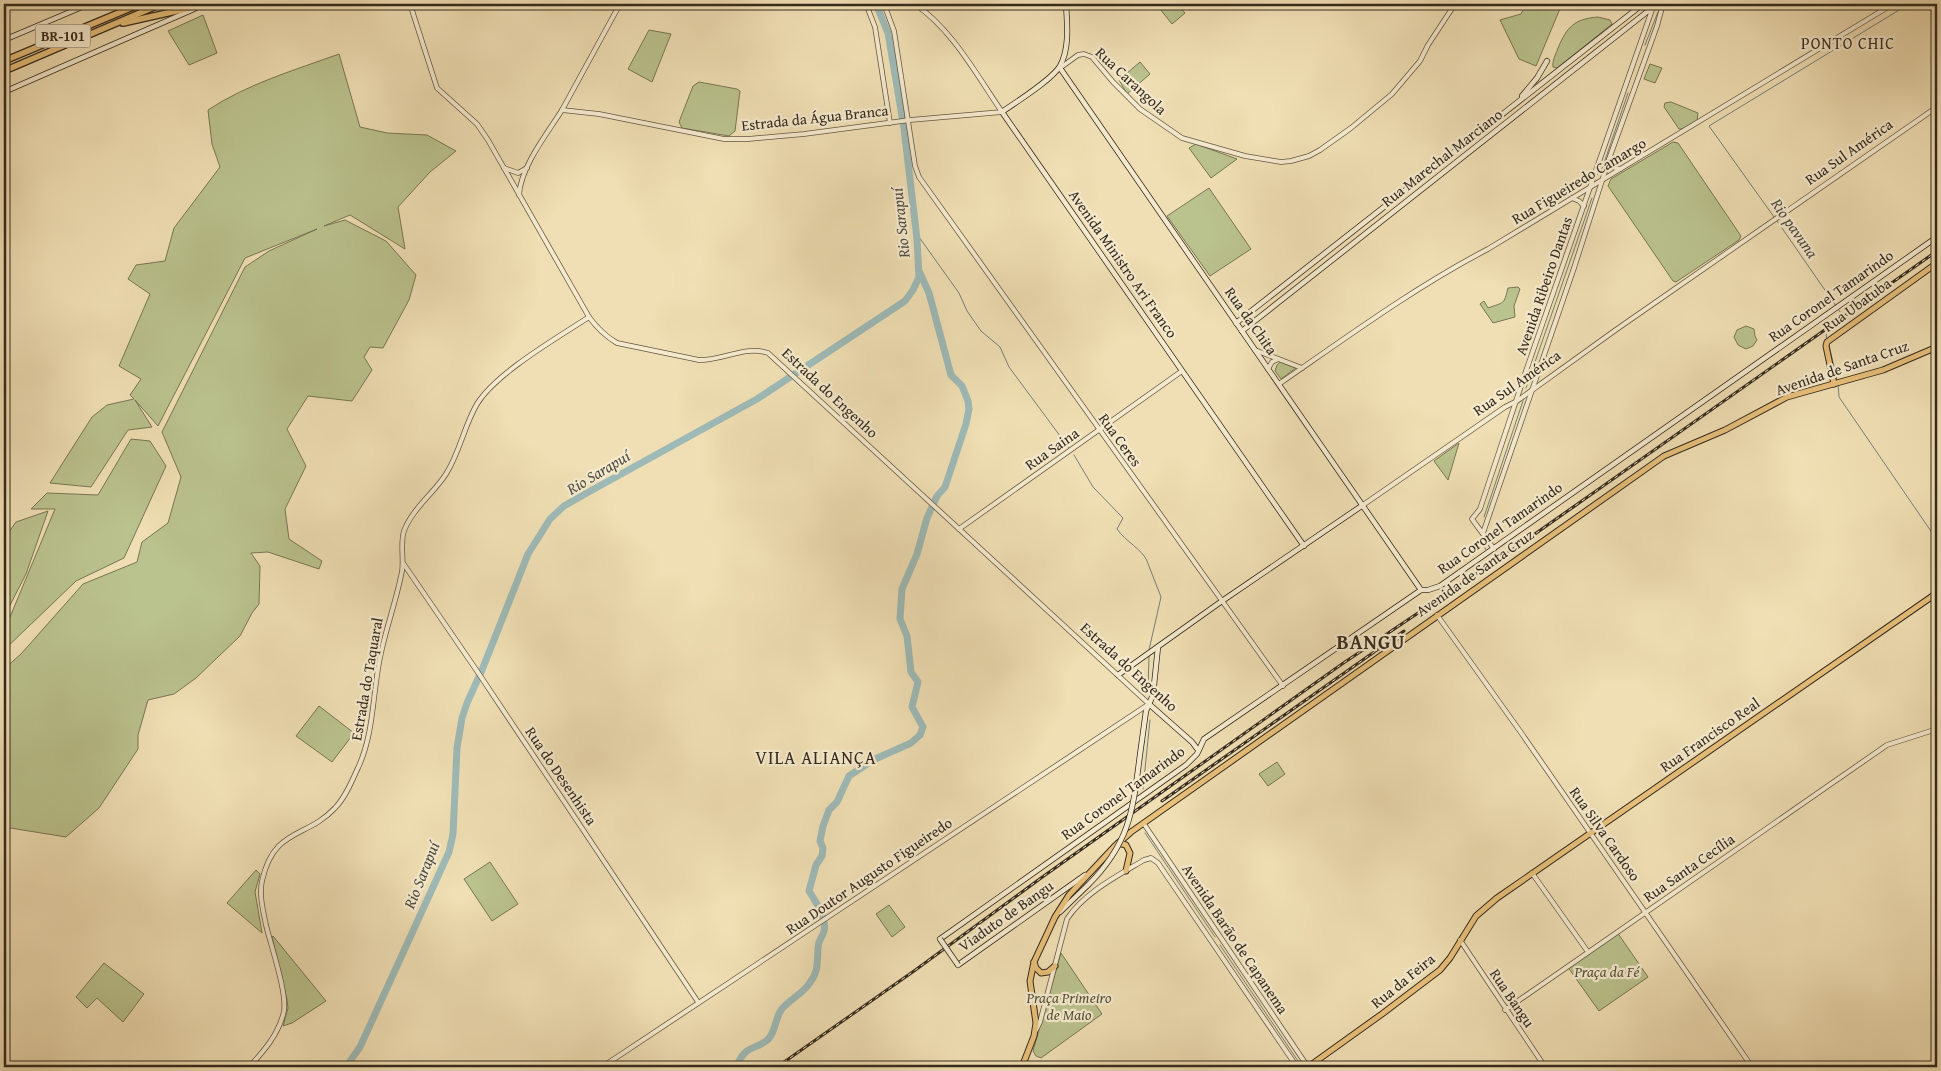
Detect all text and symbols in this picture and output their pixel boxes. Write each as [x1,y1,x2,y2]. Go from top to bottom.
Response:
road number: BR-101 [36,24,90,48]
district label: PONTO CHIC [1801,31,1895,55]
street label: Rua Carangola [1091,42,1172,119]
street label: Estrada da Água Branca [740,99,889,136]
street label: Rua Marechal Marciano [1377,103,1507,212]
street label: Rua Sul América [1801,114,1897,190]
street label: Rua Figueiredo Camargo [1508,132,1650,229]
water label: Rio Sarapuí [884,185,916,260]
street label: Avenida Ministro Ari Franco [1064,185,1183,342]
water label: Rio pavuna [1765,192,1825,263]
street label: Avenida Ribeiro Dantas [1510,214,1577,358]
street label: Rua Coronel Tamarindo [1764,244,1898,347]
street label: Rua Ubatuba [1818,273,1895,337]
street label: Rua da Chita [1220,282,1283,359]
street label: Avenida de Santa Cruz [1772,335,1912,400]
street label: Estrada do Engenho [778,343,883,443]
street label: Rua Sul América [1469,345,1565,421]
street label: Rua Ceres [1094,409,1147,471]
street label: Rua Saina [1021,422,1083,475]
water label: Rio Sarapuí [561,443,636,501]
street label: Rua Coronel Tamarindo [1433,476,1567,579]
street label: Avenida de Santa Cruz [1412,524,1538,621]
street label: Estrada do Taquaral [345,616,388,742]
street label: Estrada do Engenho [1076,617,1183,716]
district label: BANGU [1336,627,1406,656]
street label: Rua Francisco Real [1656,692,1764,777]
street label: Rua do Desenhista [521,722,602,829]
street label: Rua Coronel Tamarindo [1057,740,1189,845]
district label: VILA ALIANÇA [755,744,877,771]
street label: Rua Silva Cardoso [1565,782,1646,885]
street label: Rua Doutor Augusto Figueiredo [781,812,956,939]
street label: Rua Santa Cecília [1639,828,1739,907]
water label: Rio Sarapuí [396,836,446,913]
street label: Avenida Barão de Capanema [1177,859,1294,1018]
street label: Viaduto de Bangu [954,875,1058,956]
street label: Rua da Feira [1366,948,1439,1013]
park label: Praça da Fé [1573,961,1641,982]
street label: Rua Bangu [1485,964,1540,1032]
park label: Praça Primeiro de Maio [1026,987,1112,1025]

